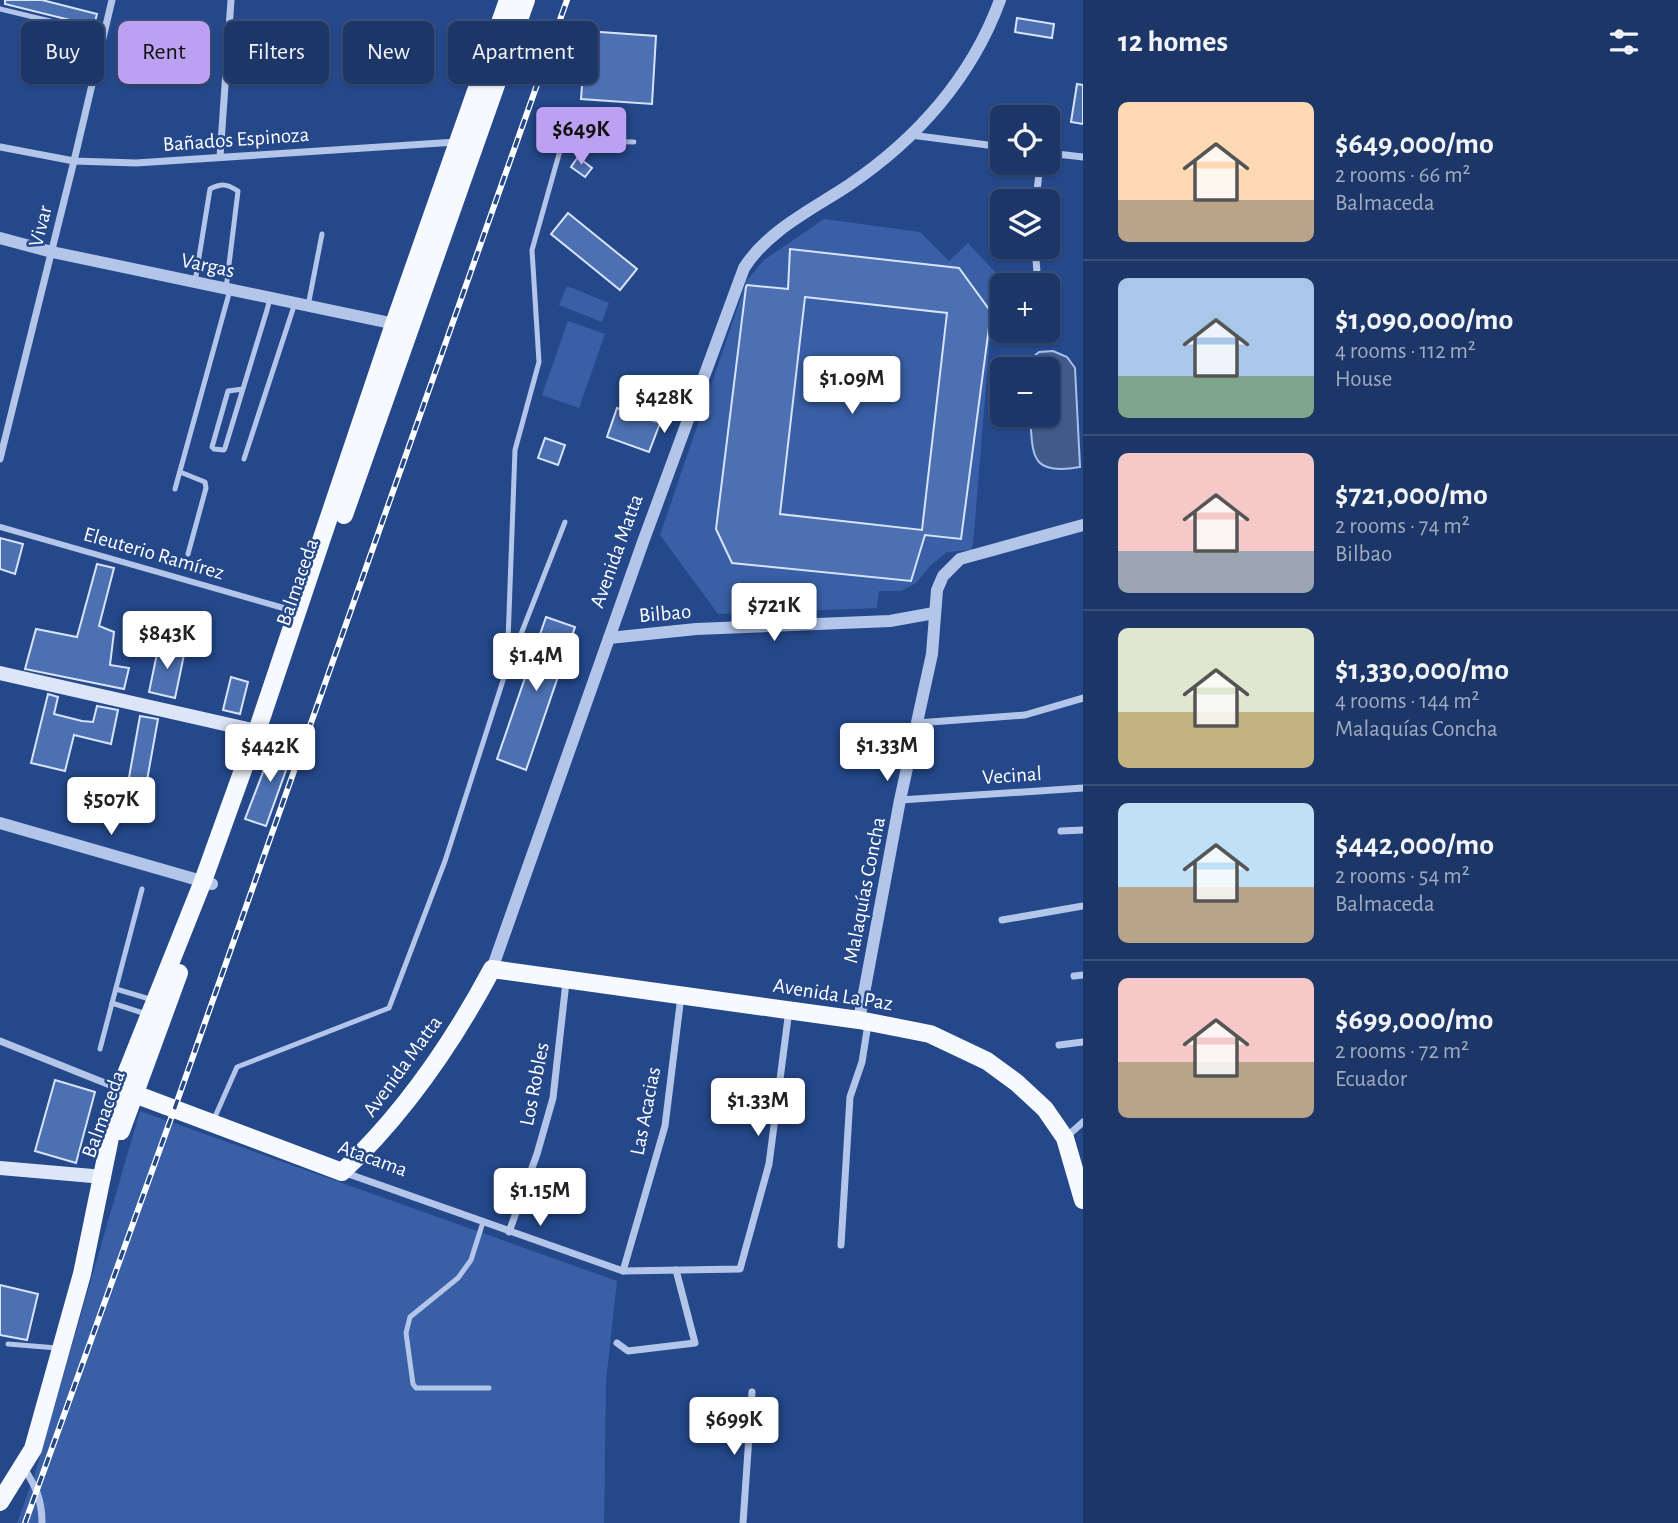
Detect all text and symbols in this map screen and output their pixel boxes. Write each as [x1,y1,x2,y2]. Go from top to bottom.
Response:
chip: Buy [21,21,104,84]
chip: Rent [118,21,210,84]
chip: Filters [224,21,329,84]
chip: New [343,21,434,84]
chip: Apartment [448,21,598,84]
icon: filters [1605,23,1643,61]
text: 12 homes [1118,27,1228,57]
map controls [990,105,1060,427]
button: locate [990,105,1060,175]
pin: $649K [532,108,630,167]
text: $649K [552,118,610,141]
street label: Bañados Espinoza [162,124,310,155]
text: $649,000/mo [1335,129,1494,159]
icon: home [1174,130,1258,214]
text: 2 rooms · 66 m² [1335,164,1471,187]
button: layers [990,189,1060,259]
text: Balmaceda [1335,192,1435,215]
street label: Vivar [25,203,56,249]
street label: Vargas [179,250,237,281]
button: + [990,273,1060,343]
text: $1,090,000/mo [1335,305,1513,335]
icon: home [1174,306,1258,390]
text: 4 rooms · 112 m² [1335,340,1476,363]
pin: $1.09M [795,356,909,416]
button: − [990,357,1060,427]
text: $1.09M [819,367,885,390]
text: House [1335,368,1392,391]
pin: $428K [615,376,713,435]
text: $428K [635,386,693,409]
text: $721,000/mo [1335,480,1488,510]
icon: home [1174,481,1258,565]
street label: Avenida Matta [586,491,647,611]
text: 2 rooms · 74 m² [1335,515,1470,538]
street label: Eleuterio Ramírez [81,523,227,584]
street label: Balmaceda [273,535,322,629]
text: Bilbao [1335,543,1392,566]
pin: $721K [725,584,823,643]
text: $721K [748,594,800,617]
street label: Bilbao [638,601,692,626]
pin: $843K [118,612,216,671]
text: $843K [139,622,195,645]
pin: $1.4M [487,634,585,693]
text: $1.4M [509,644,563,667]
text: $1,330,000/mo [1335,655,1509,685]
icon: home [1174,656,1258,740]
text: 4 rooms · 144 m² [1335,690,1480,713]
text: Malaquías Concha [1335,718,1498,741]
pin: $442K [221,724,319,784]
pin: $1.33M [830,724,944,783]
text: $1.33M [856,734,918,757]
text: $442K [241,735,299,758]
street label: Vecinal [982,763,1042,788]
pin: $507K [62,778,160,837]
text: $507K [83,788,139,811]
street label: Malaquías Concha [840,815,889,965]
text: $442,000/mo [1335,830,1494,860]
icon: home [1174,831,1258,915]
text: 2 rooms · 54 m² [1335,865,1470,888]
text: Balmaceda [1335,893,1435,916]
street label: Avenida La Paz [772,975,894,1014]
text: $699,000/mo [1335,1005,1493,1035]
icon: home [1174,1006,1258,1090]
street label: Avenida Matta [359,1012,446,1121]
text: 2 rooms · 72 m² [1335,1040,1469,1063]
street label: Los Robles [516,1041,553,1128]
street label: Las Acacias [627,1065,664,1157]
street label: Balmaceda [78,1068,129,1161]
text: Ecuador [1335,1068,1407,1091]
pin: $1.33M [701,1078,815,1138]
text: $1.33M [727,1089,789,1112]
street label: Atacama [335,1136,411,1181]
pin: $1.15M [483,1168,597,1228]
text: $1.15M [510,1179,570,1202]
pin: $699K [685,1398,783,1457]
text: $699K [705,1408,763,1431]

